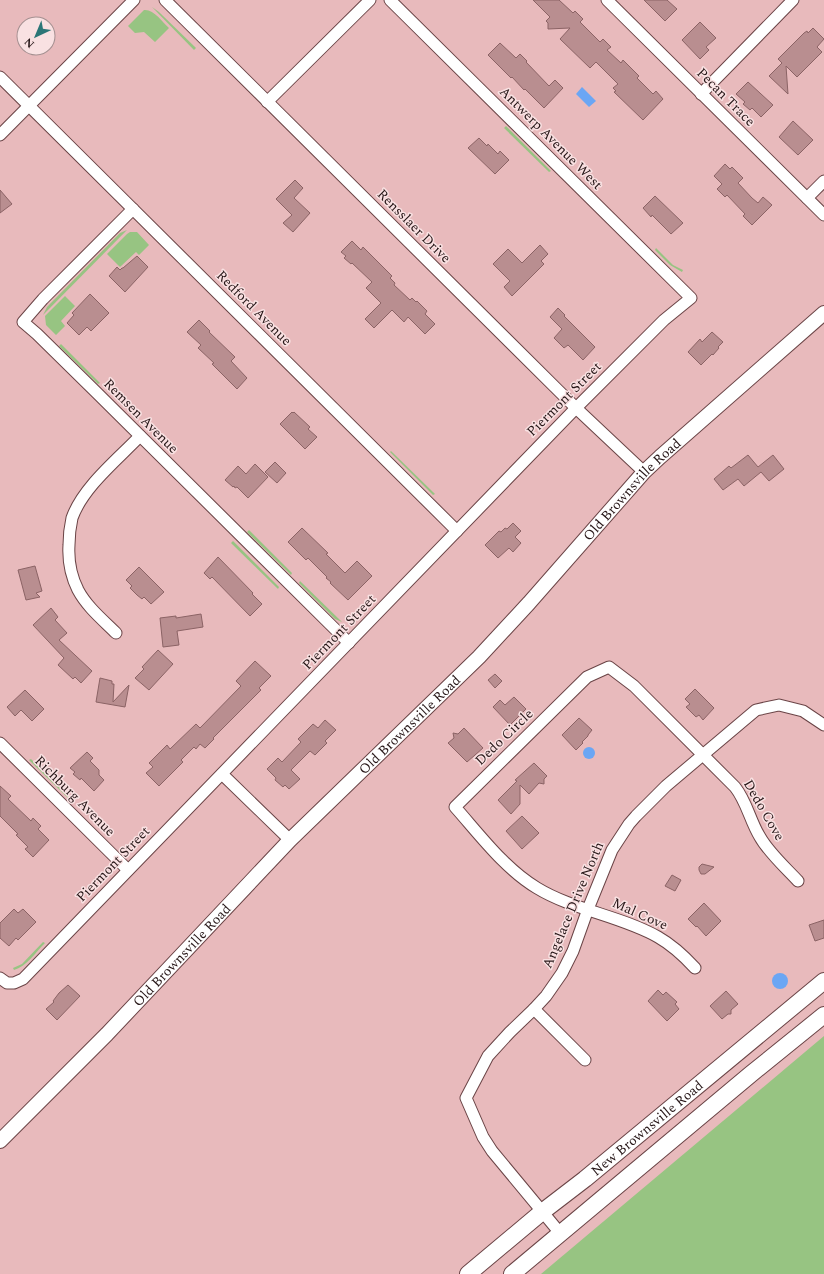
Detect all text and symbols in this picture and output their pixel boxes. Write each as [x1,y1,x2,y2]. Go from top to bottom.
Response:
north arrow [16,16,56,56]
text: N [20,34,39,52]
street label: Pecan Trace [692,63,760,131]
street label: Antwerp Avenue West [495,82,607,194]
street label: Rensslaer Drive [372,184,456,268]
street label: Redford Avenue [211,265,297,351]
street label: Piermont Street [522,357,606,441]
street label: Remsen Avenue [99,374,183,458]
street label: Old Brownsville Road [578,433,686,545]
street label: Piermont Street [297,589,381,675]
street label: Old Brownsville Road [353,670,465,779]
street label: Dedo Circle [470,704,538,770]
street label: Richburg Avenue [30,751,120,841]
street label: Dedo Cove [738,775,790,845]
street label: Piermont Street [71,821,155,907]
street label: Angelace Drive North [537,838,609,972]
street label: Mal Cove [609,892,671,936]
street label: Old Brownsville Road [128,898,236,1011]
street label: New Brownsville Road [586,1075,708,1181]

